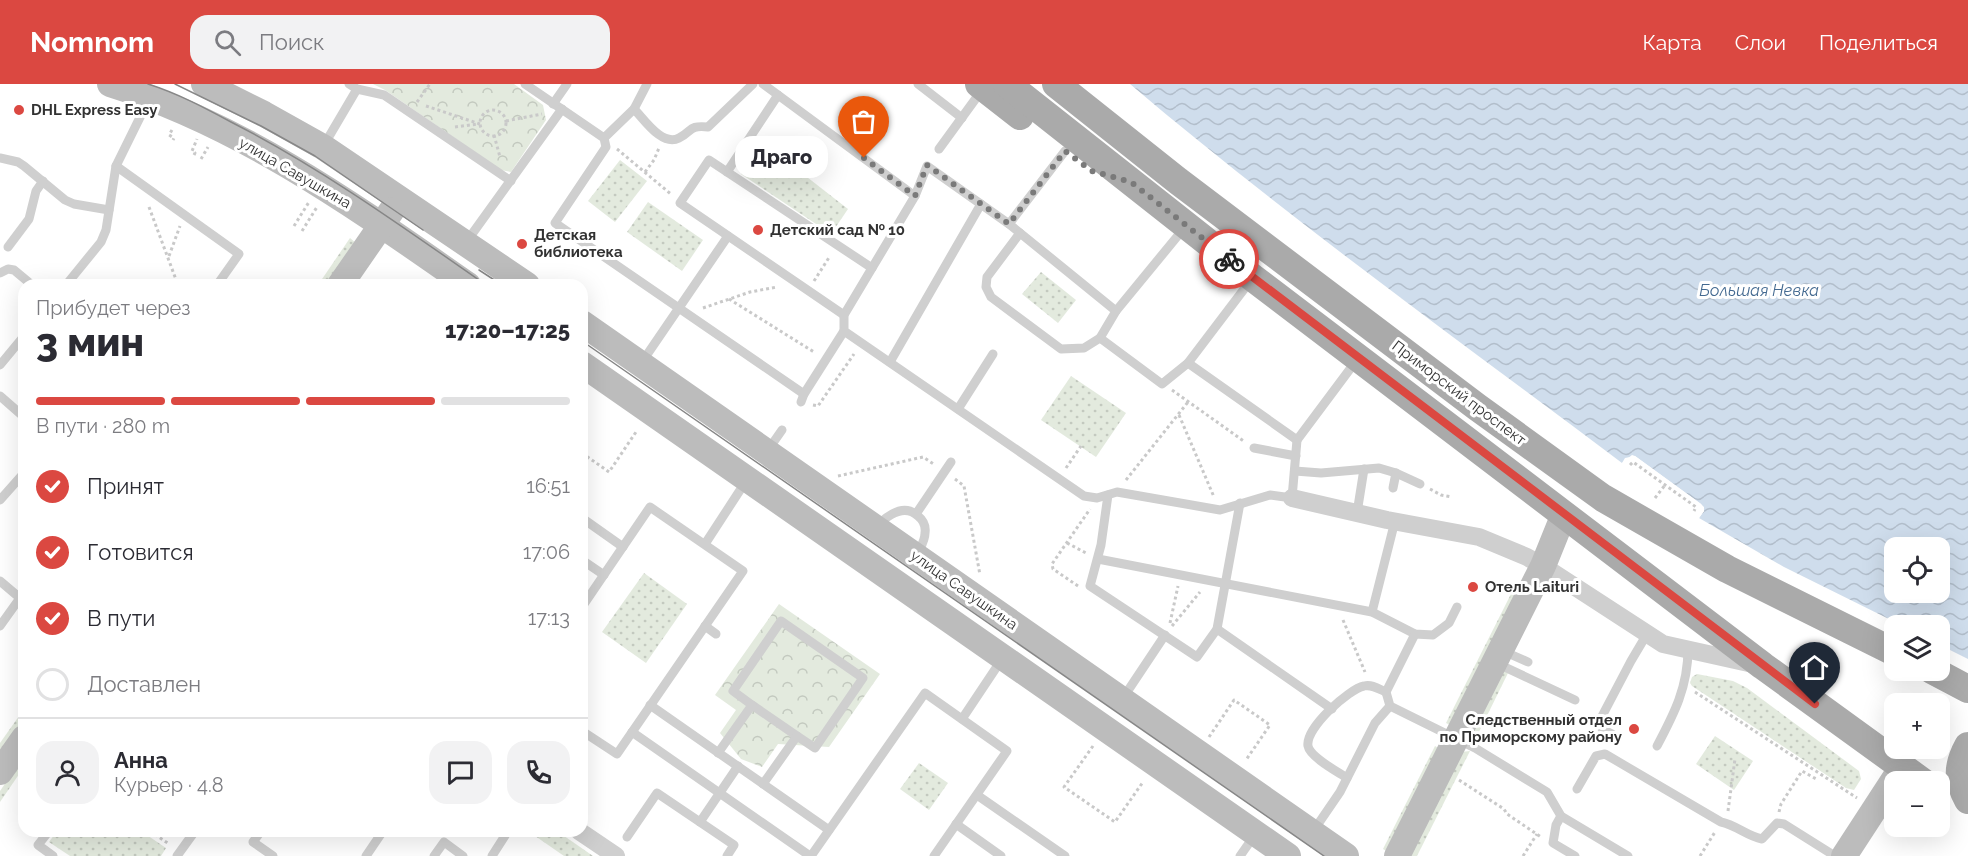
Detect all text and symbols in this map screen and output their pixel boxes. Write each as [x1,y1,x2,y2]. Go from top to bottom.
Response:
search box [190,15,610,69]
text: Nomnom [30,26,154,59]
icon: search [211,26,244,59]
text: Поиск [259,29,325,55]
text: Карта [1643,30,1702,55]
text: Слои [1735,30,1786,55]
text: Поделиться [1819,30,1938,55]
pin [838,96,889,158]
place label: DHL Express Easy [31,101,158,119]
marker: DHL Express Easy [12,103,26,117]
icon: bag [847,105,880,138]
street label: улица Савушкина [236,134,354,212]
callout: Драго [735,137,828,179]
text: Драго [751,145,812,169]
place label: Детский сад № 10 [770,221,905,239]
marker: Детский сад № 10 [751,223,765,237]
place label: Детская библиотека [534,226,623,261]
courier [1199,229,1259,289]
marker: Детская библиотека [515,237,529,251]
icon: bike [1213,243,1246,276]
water label: Большая Невка [1699,281,1819,300]
text: Прибудет через [36,296,190,320]
text: 17:20–17:25 [445,317,570,343]
text: 3 мин [36,319,144,365]
street label: Приморский проспект [1389,337,1529,449]
text: В пути · 280 m [36,414,170,438]
icon: check [36,470,69,503]
text: Принят [87,473,164,499]
text: 16:51 [526,474,570,498]
icon: check [36,536,69,569]
map controls [1884,537,1950,837]
button: locate [1884,537,1950,603]
text: Готовится [87,539,194,565]
text: 17:06 [523,540,570,564]
street label: улица Савушкина [907,546,1021,634]
place label: Отель Laituri [1485,578,1579,596]
marker: Отель Laituri [1466,580,1480,594]
icon: check [36,602,69,635]
text: В пути [87,605,155,631]
text: 17:13 [528,606,570,630]
button: layers [1884,615,1950,681]
pin [1789,642,1840,704]
icon: home [1798,651,1831,684]
text: Доставлен [87,671,201,697]
button: + [1884,693,1950,759]
place label: Следственный отдел по Приморскому району [1440,711,1623,746]
marker: Следственный отдел по Приморскому району [1627,722,1641,736]
button: person [36,741,99,804]
button: chat [429,741,492,804]
button: phone [507,741,570,804]
text: Анна [114,747,168,773]
button: − [1884,771,1950,837]
text: Курьер · 4.8 [114,773,224,797]

